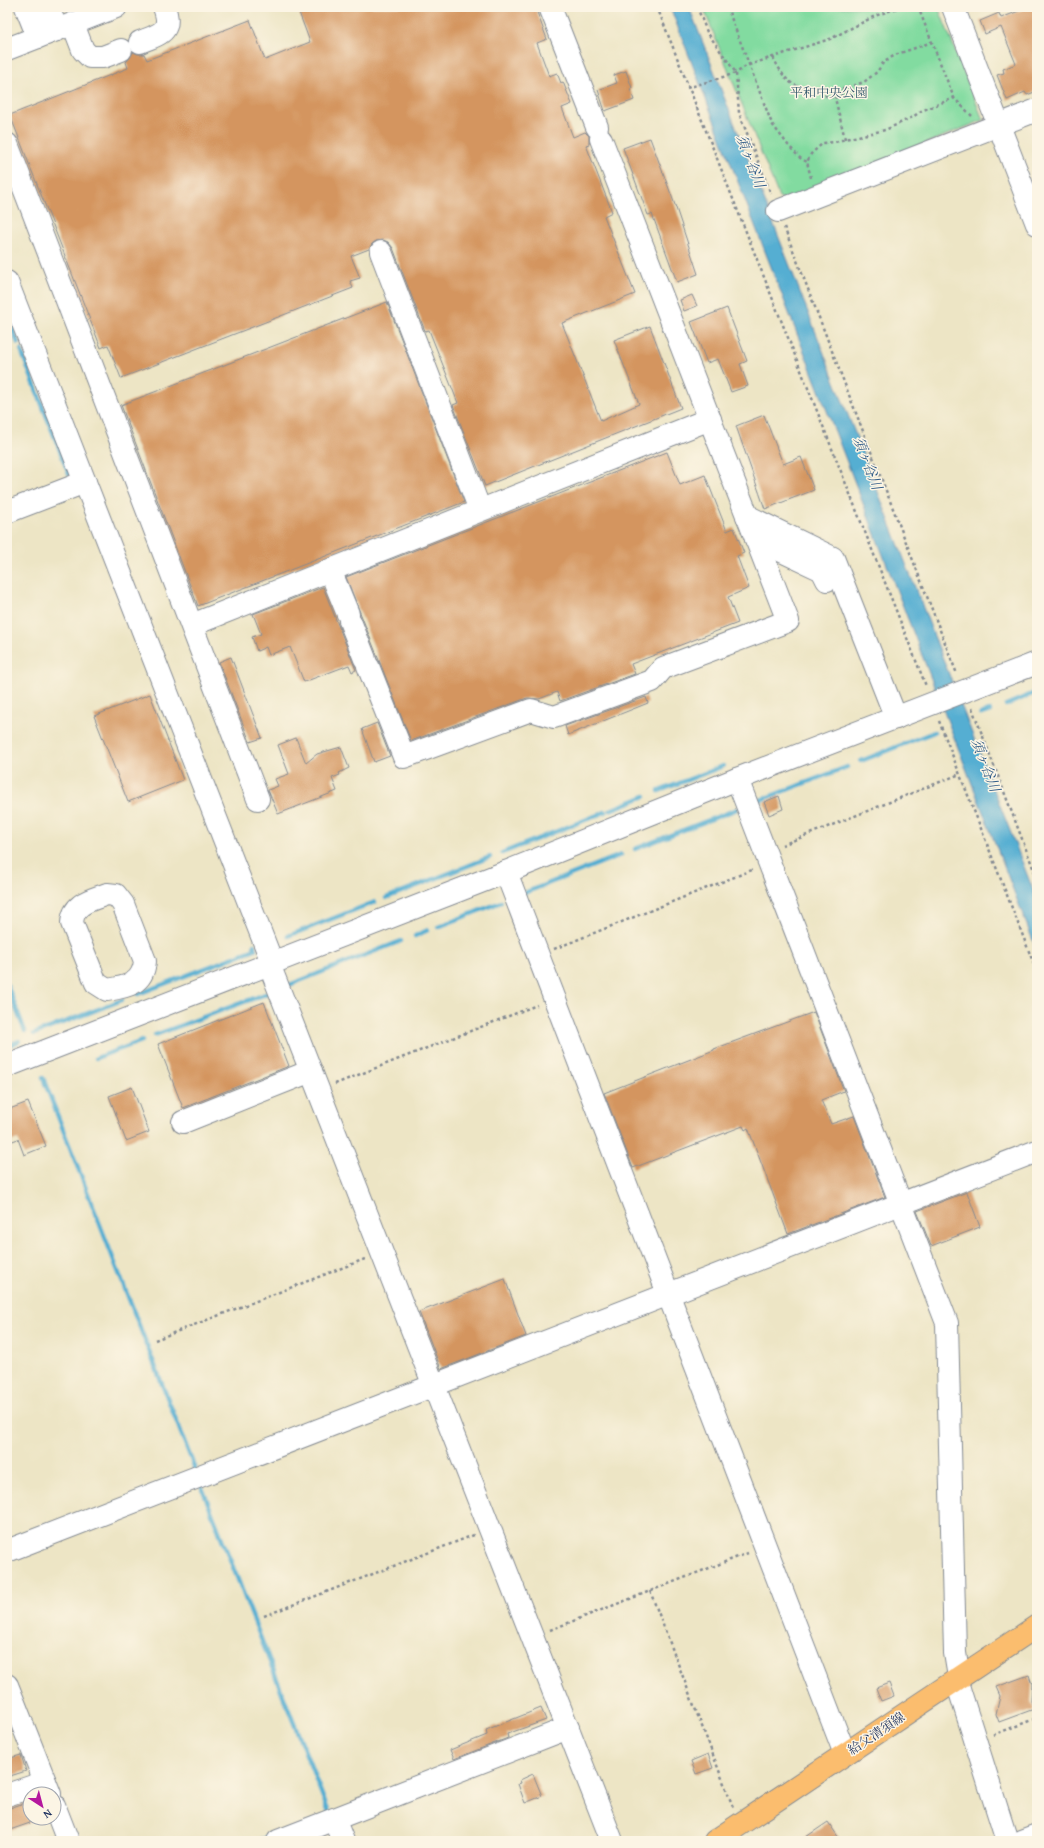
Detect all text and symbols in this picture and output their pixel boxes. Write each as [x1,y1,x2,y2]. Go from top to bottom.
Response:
park label: 平和中央公園 [790,83,868,102]
water label: 須ヶ谷川 [732,131,771,193]
water label: 須ヶ谷川 [849,433,888,495]
water label: 須ヶ谷川 [967,735,1006,797]
street label: 給父清須線 [844,1707,909,1759]
north arrow [22,1786,62,1826]
text: N [40,1805,56,1823]

